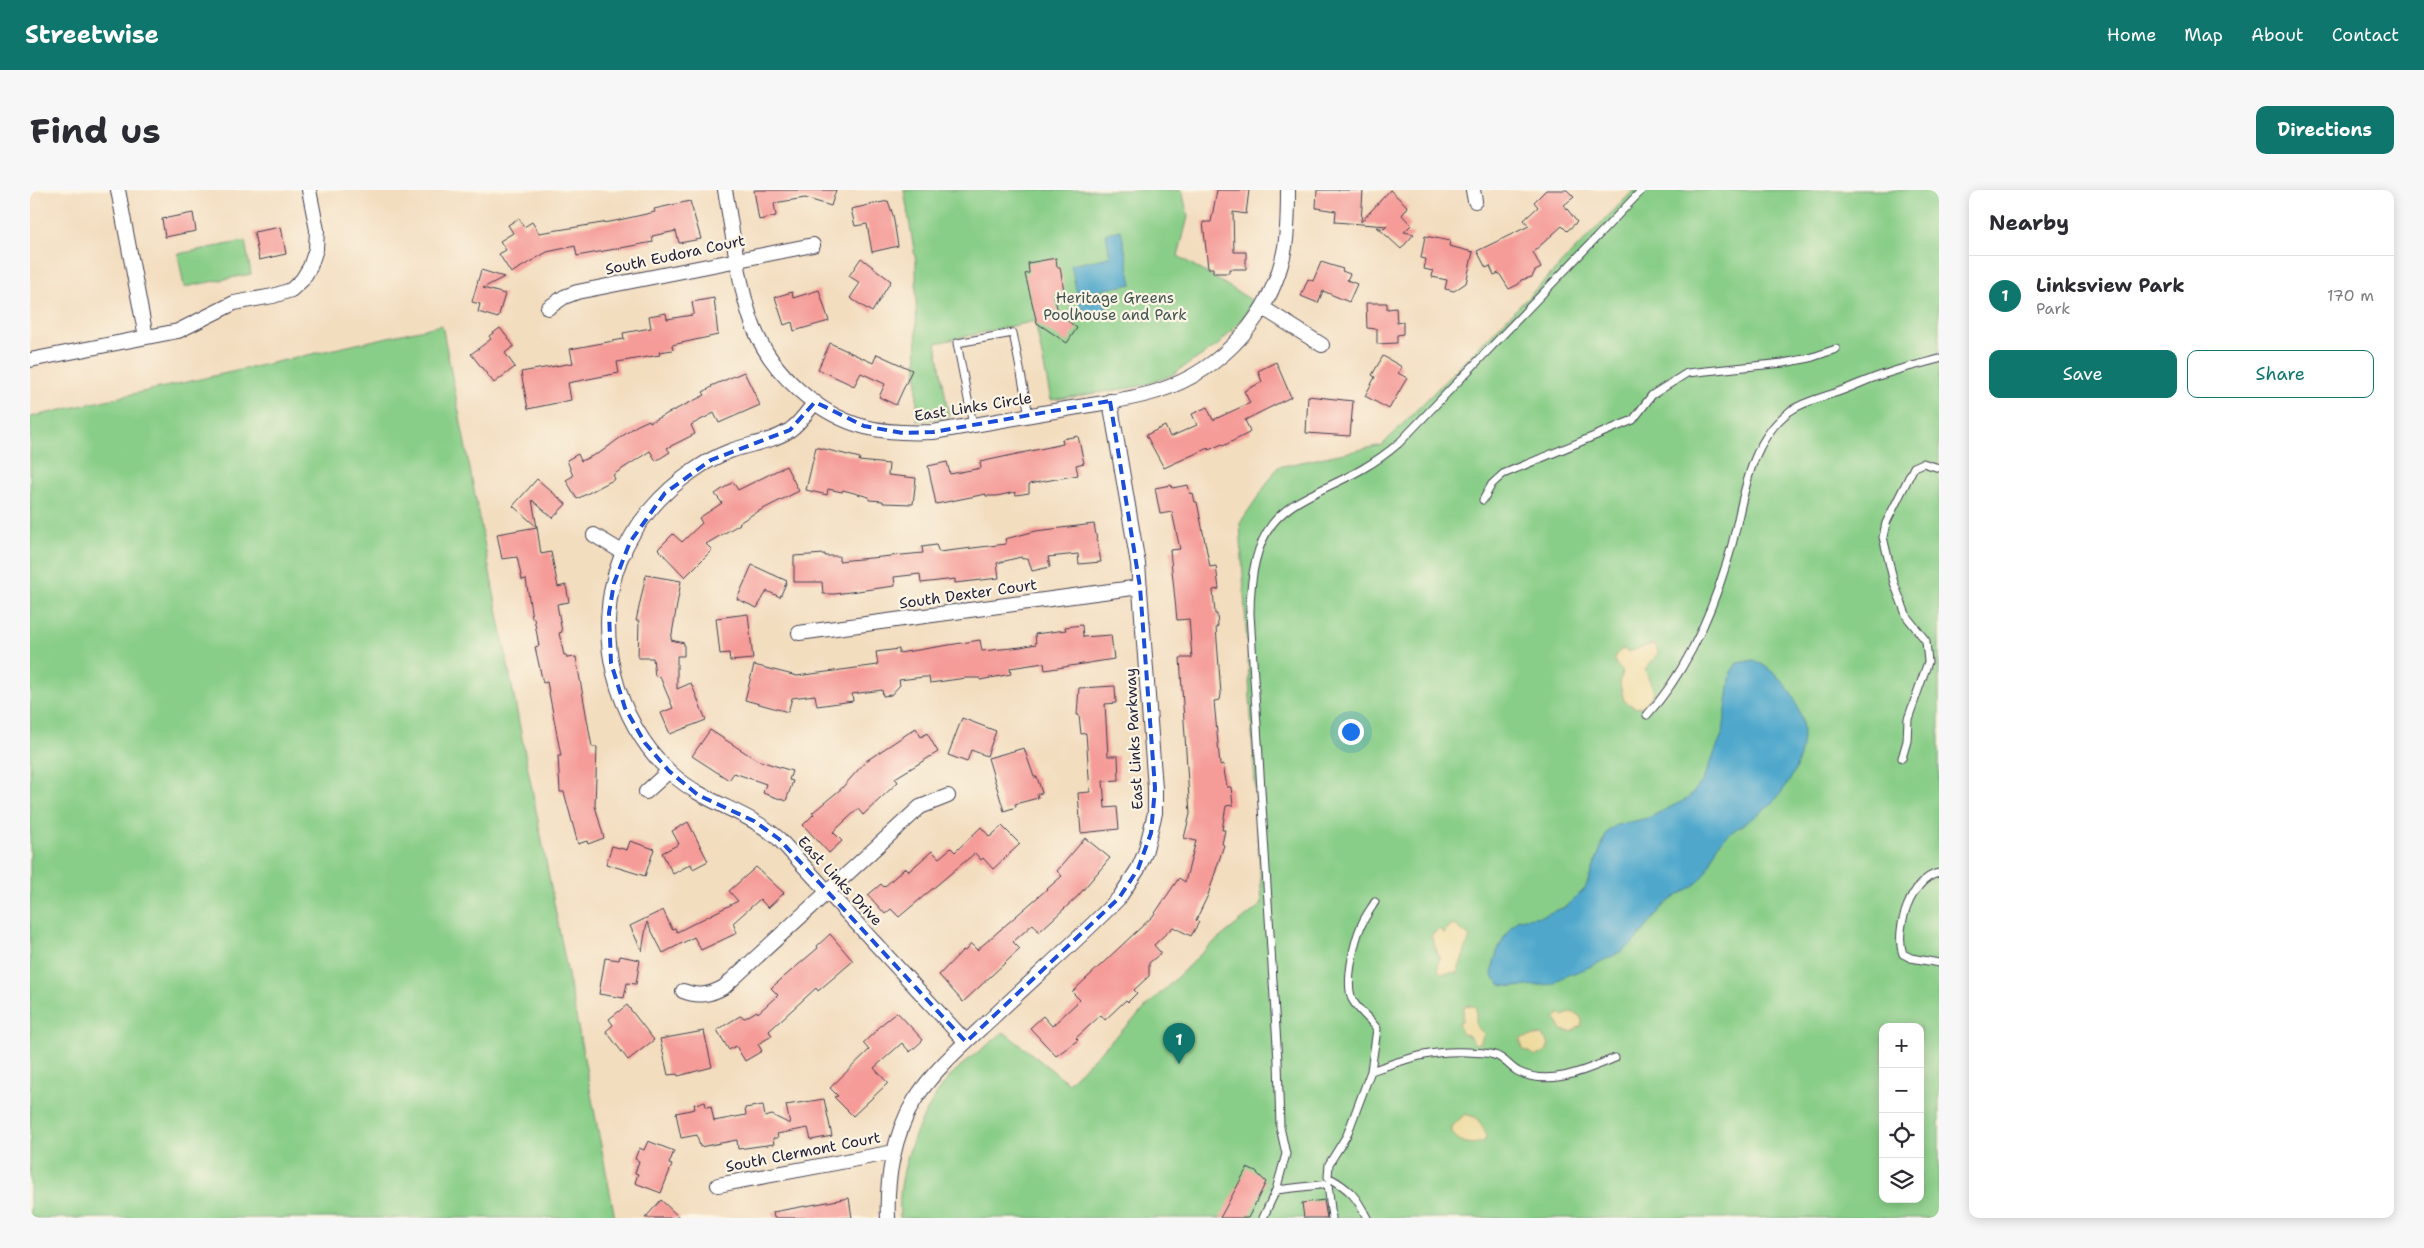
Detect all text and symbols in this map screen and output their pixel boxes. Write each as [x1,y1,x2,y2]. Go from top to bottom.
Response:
text: Streetwise [25,19,159,51]
text: Home [2107,23,2156,47]
text: Map [2184,23,2223,47]
text: About [2251,23,2304,47]
text: Contact [2332,23,2399,47]
button: Directions [2256,106,2394,154]
text: Find us [30,107,161,154]
text: Nearby [1989,209,2069,237]
street label: South Eudora Court [603,230,747,280]
text: Linksview Park [2036,273,2185,298]
text: 1 [2001,285,2009,306]
text: 170 m [2327,285,2374,306]
park label: Heritage Greens Poolhouse and Park [1043,288,1187,325]
text: Park [2036,298,2070,319]
button: Save [1989,350,2177,398]
button: Share [2187,350,2374,398]
street label: East Links Circle [913,388,1033,426]
street label: South Dexter Court [898,574,1038,614]
street label: East Links Parkway [1120,668,1148,810]
your location [1338,719,1364,745]
street label: East Links Drive [793,832,887,930]
pin: 1 [1163,1023,1195,1064]
map controls [1879,1023,1924,1203]
button: + [1879,1023,1924,1068]
button: − [1879,1068,1924,1113]
button: locate [1879,1113,1924,1158]
street label: South Clermont Court [724,1127,882,1177]
button: layers [1879,1158,1924,1203]

